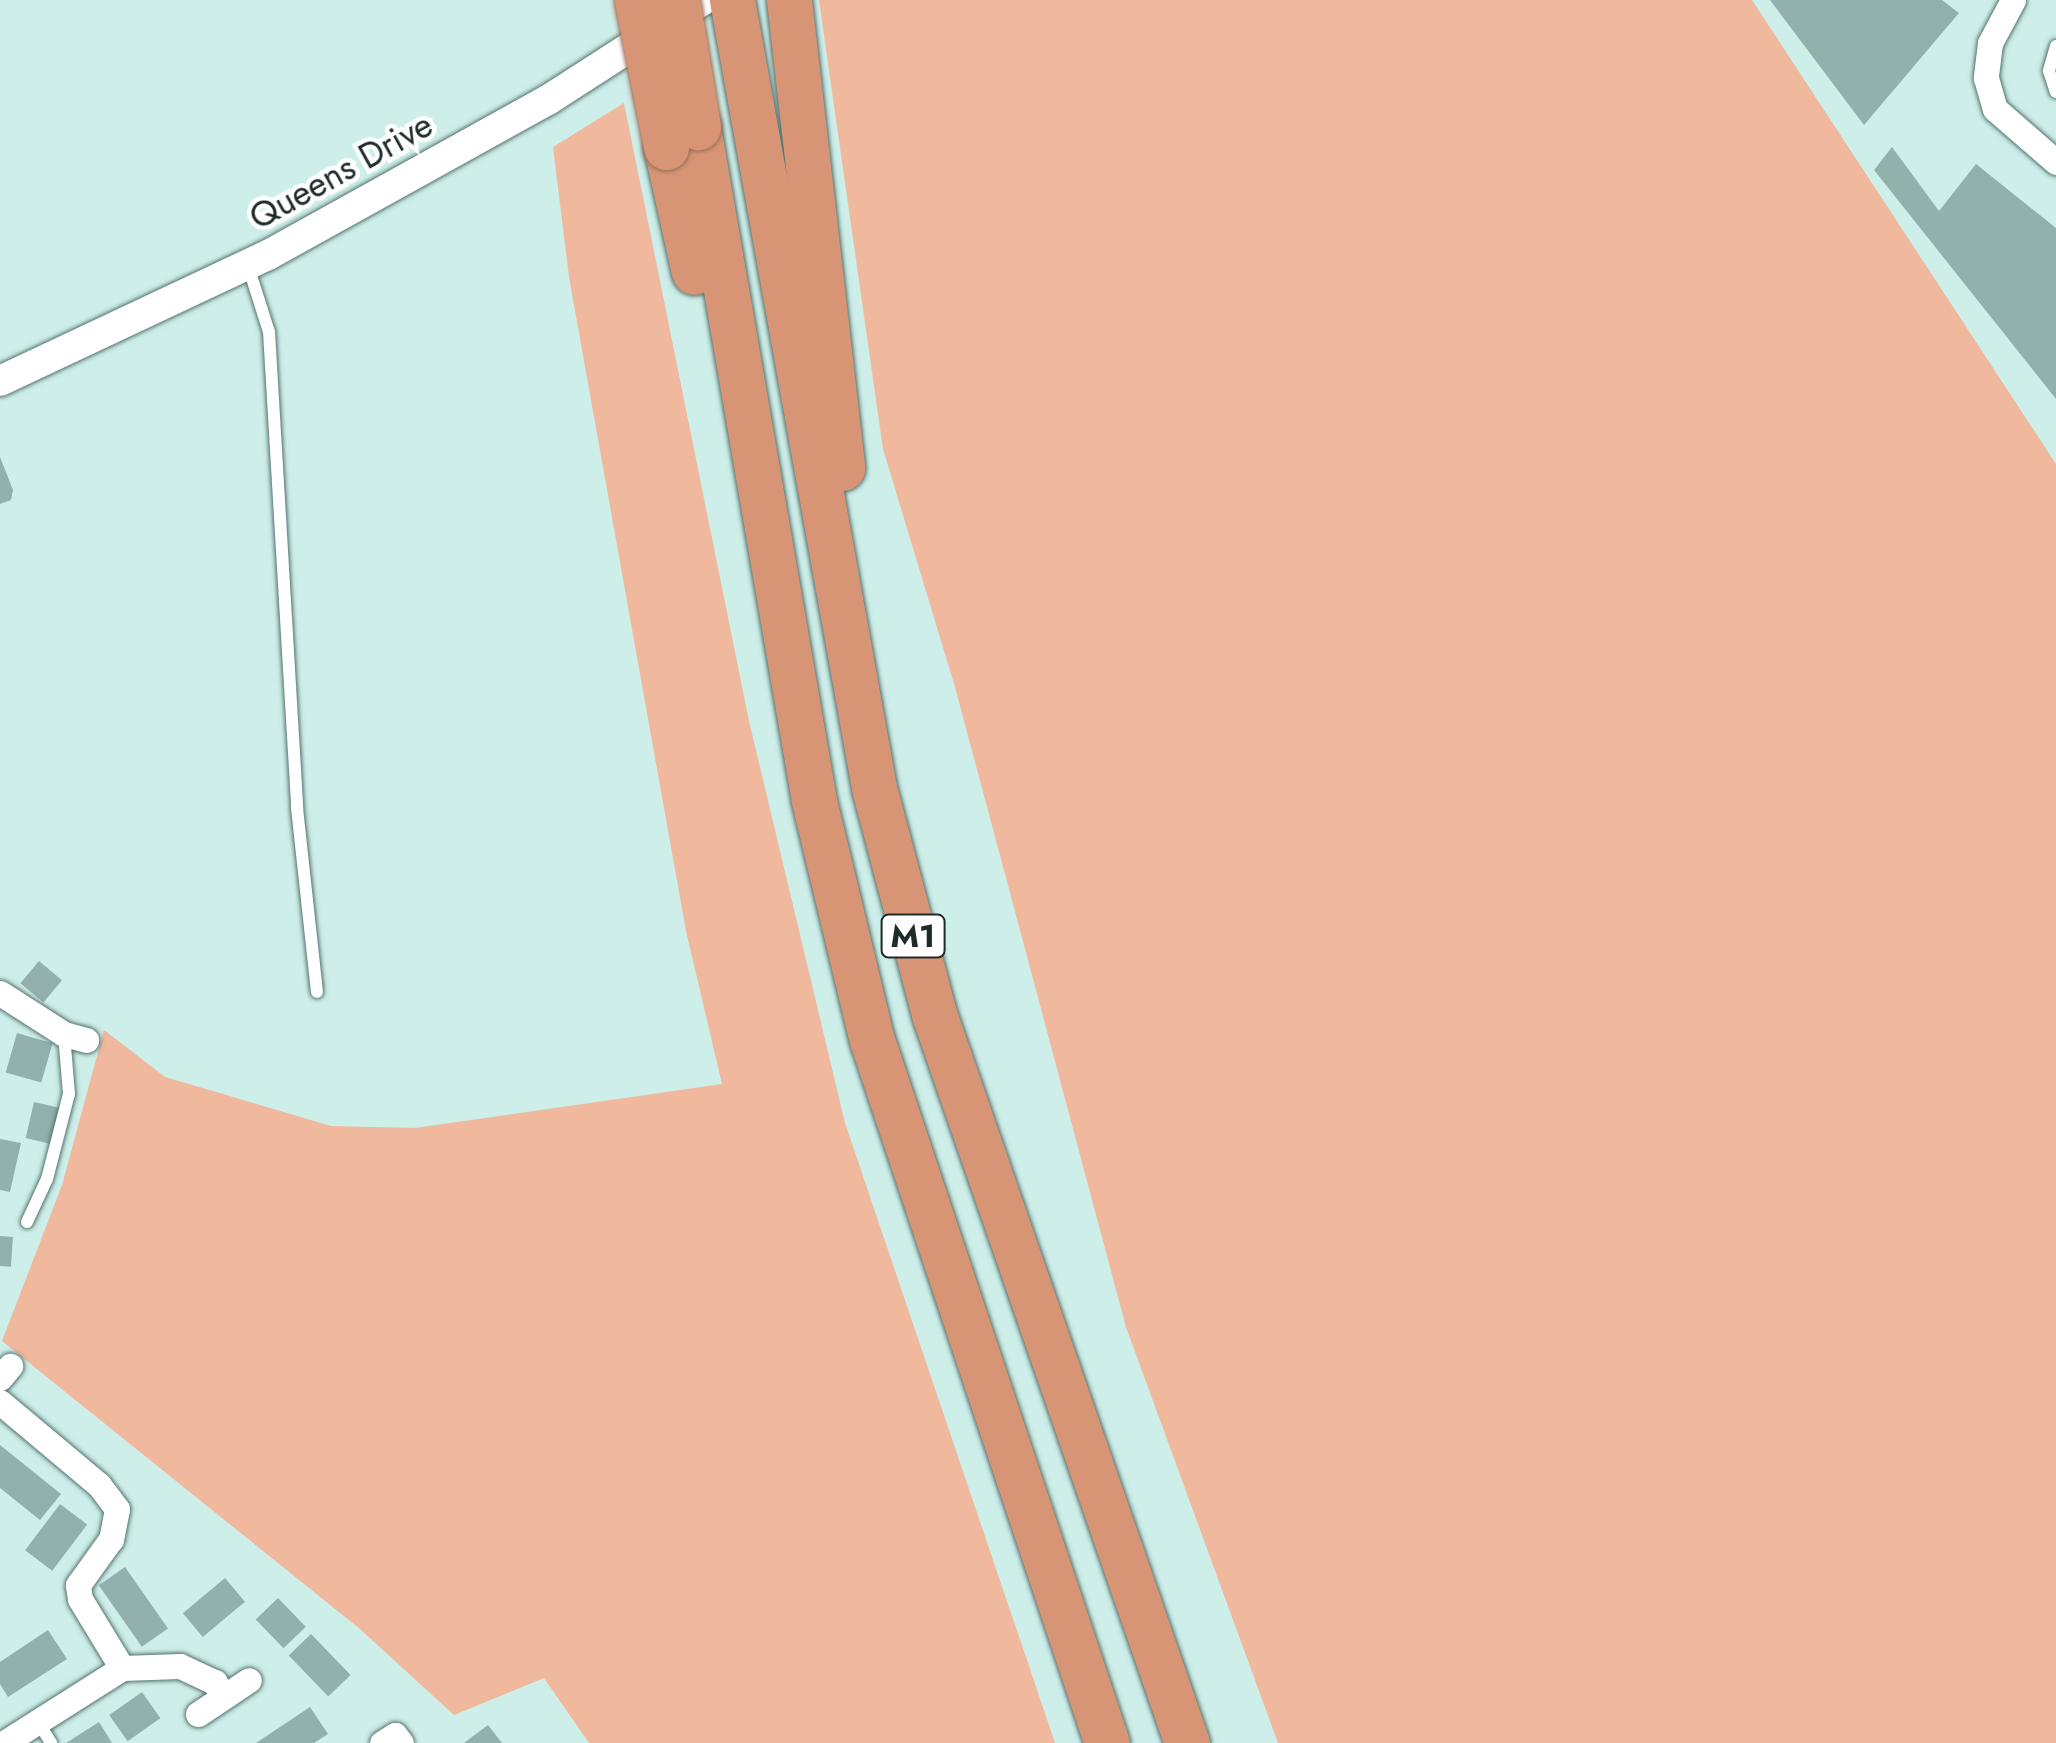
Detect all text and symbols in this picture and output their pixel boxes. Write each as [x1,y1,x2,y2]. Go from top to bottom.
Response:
street label: Queens Drive [242,103,440,239]
road number: M1 [880,909,946,963]

